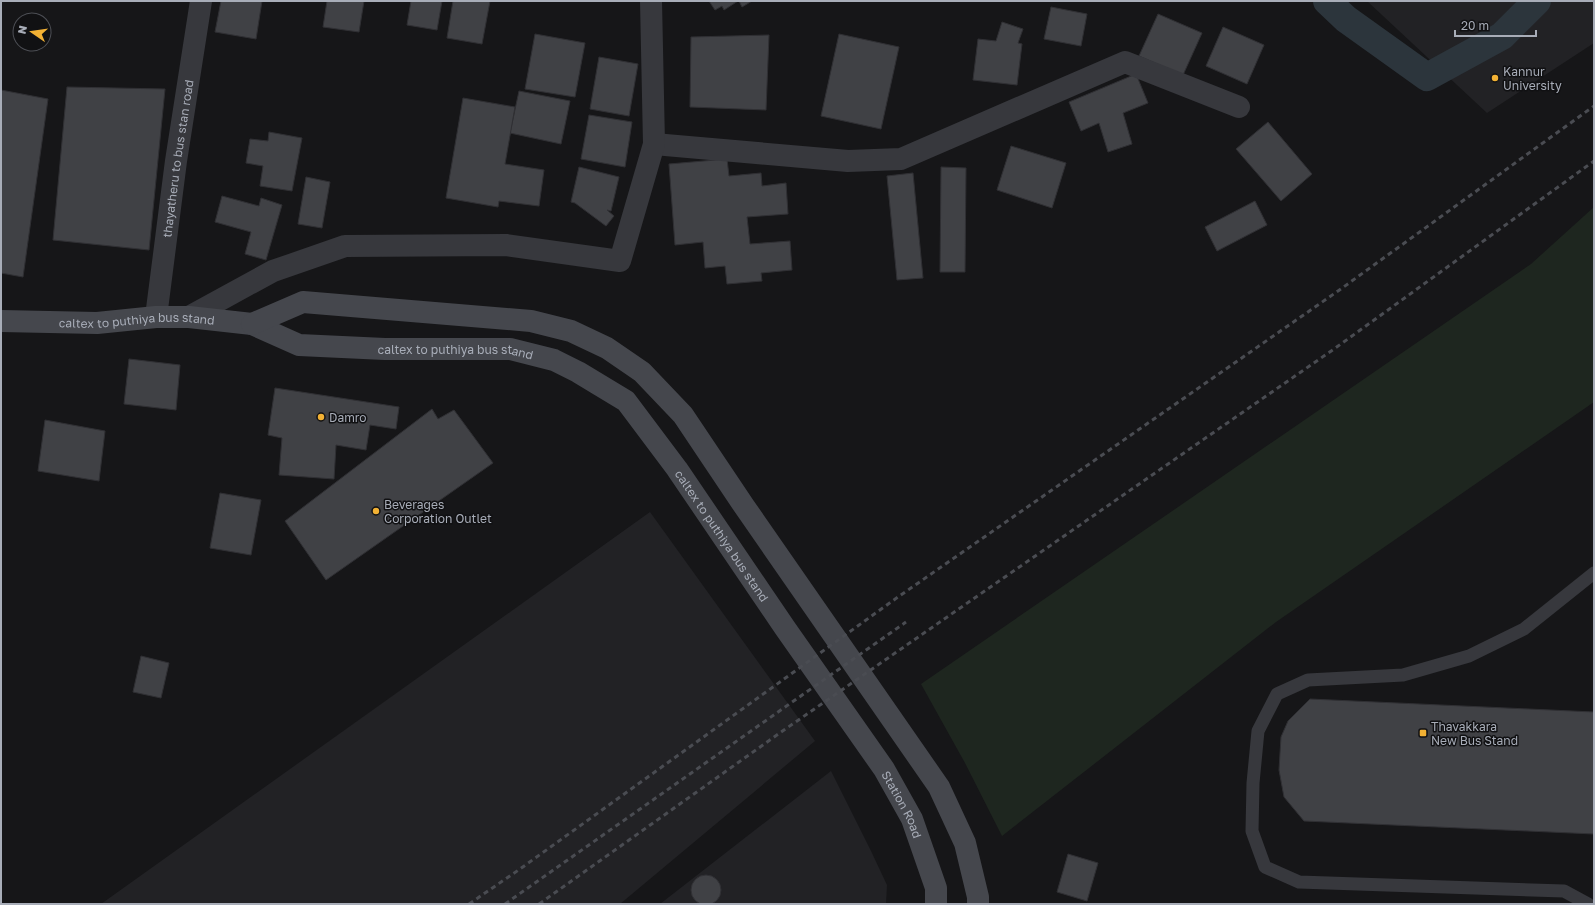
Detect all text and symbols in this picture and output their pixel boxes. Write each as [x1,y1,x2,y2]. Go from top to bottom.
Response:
north arrow [12,12,52,52]
scale bar [1455,12,1536,38]
text: 20 m [1461,18,1489,33]
text: N [14,24,29,35]
place label: Kannur University [1503,64,1562,93]
marker: Kannur University [1490,73,1500,83]
street label: thayatheru to bus stan road [159,78,196,238]
street label: caltex to puthiya bus stand [59,309,215,330]
street label: caltex to puthiya bus stand [377,341,535,362]
place label: Damro [329,410,367,425]
marker: Damro [316,412,326,422]
street label: caltex to puthiya bus stand [672,467,772,604]
place label: Beverages Corporation Outlet [384,497,492,526]
marker: Beverages Corporation Outlet [371,506,381,516]
place label: Thavakkara New Bus Stand [1431,719,1518,748]
marker: Thavakkara New Bus Stand [1418,728,1428,738]
street label: Station Road [879,768,926,840]

